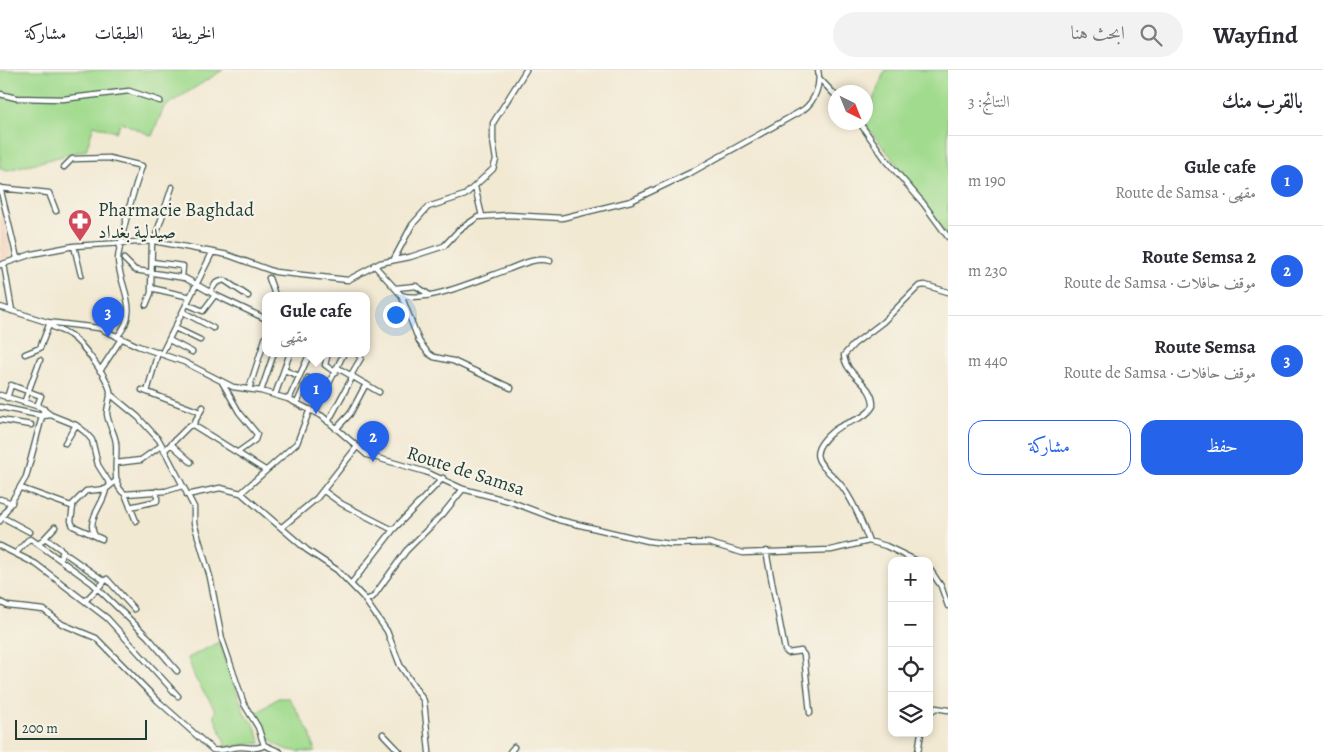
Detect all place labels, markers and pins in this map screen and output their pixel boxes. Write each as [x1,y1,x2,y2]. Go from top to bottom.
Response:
place label: Pharmacie Baghdad صيدلية بغداد [98,197,255,245]
pharmacy icon: Pharmacie Baghdad صيدلية بغداد [67,208,93,242]
pin: 3 [92,297,124,338]
pin: 1 [300,373,332,414]
pin: 2 [357,421,389,462]

